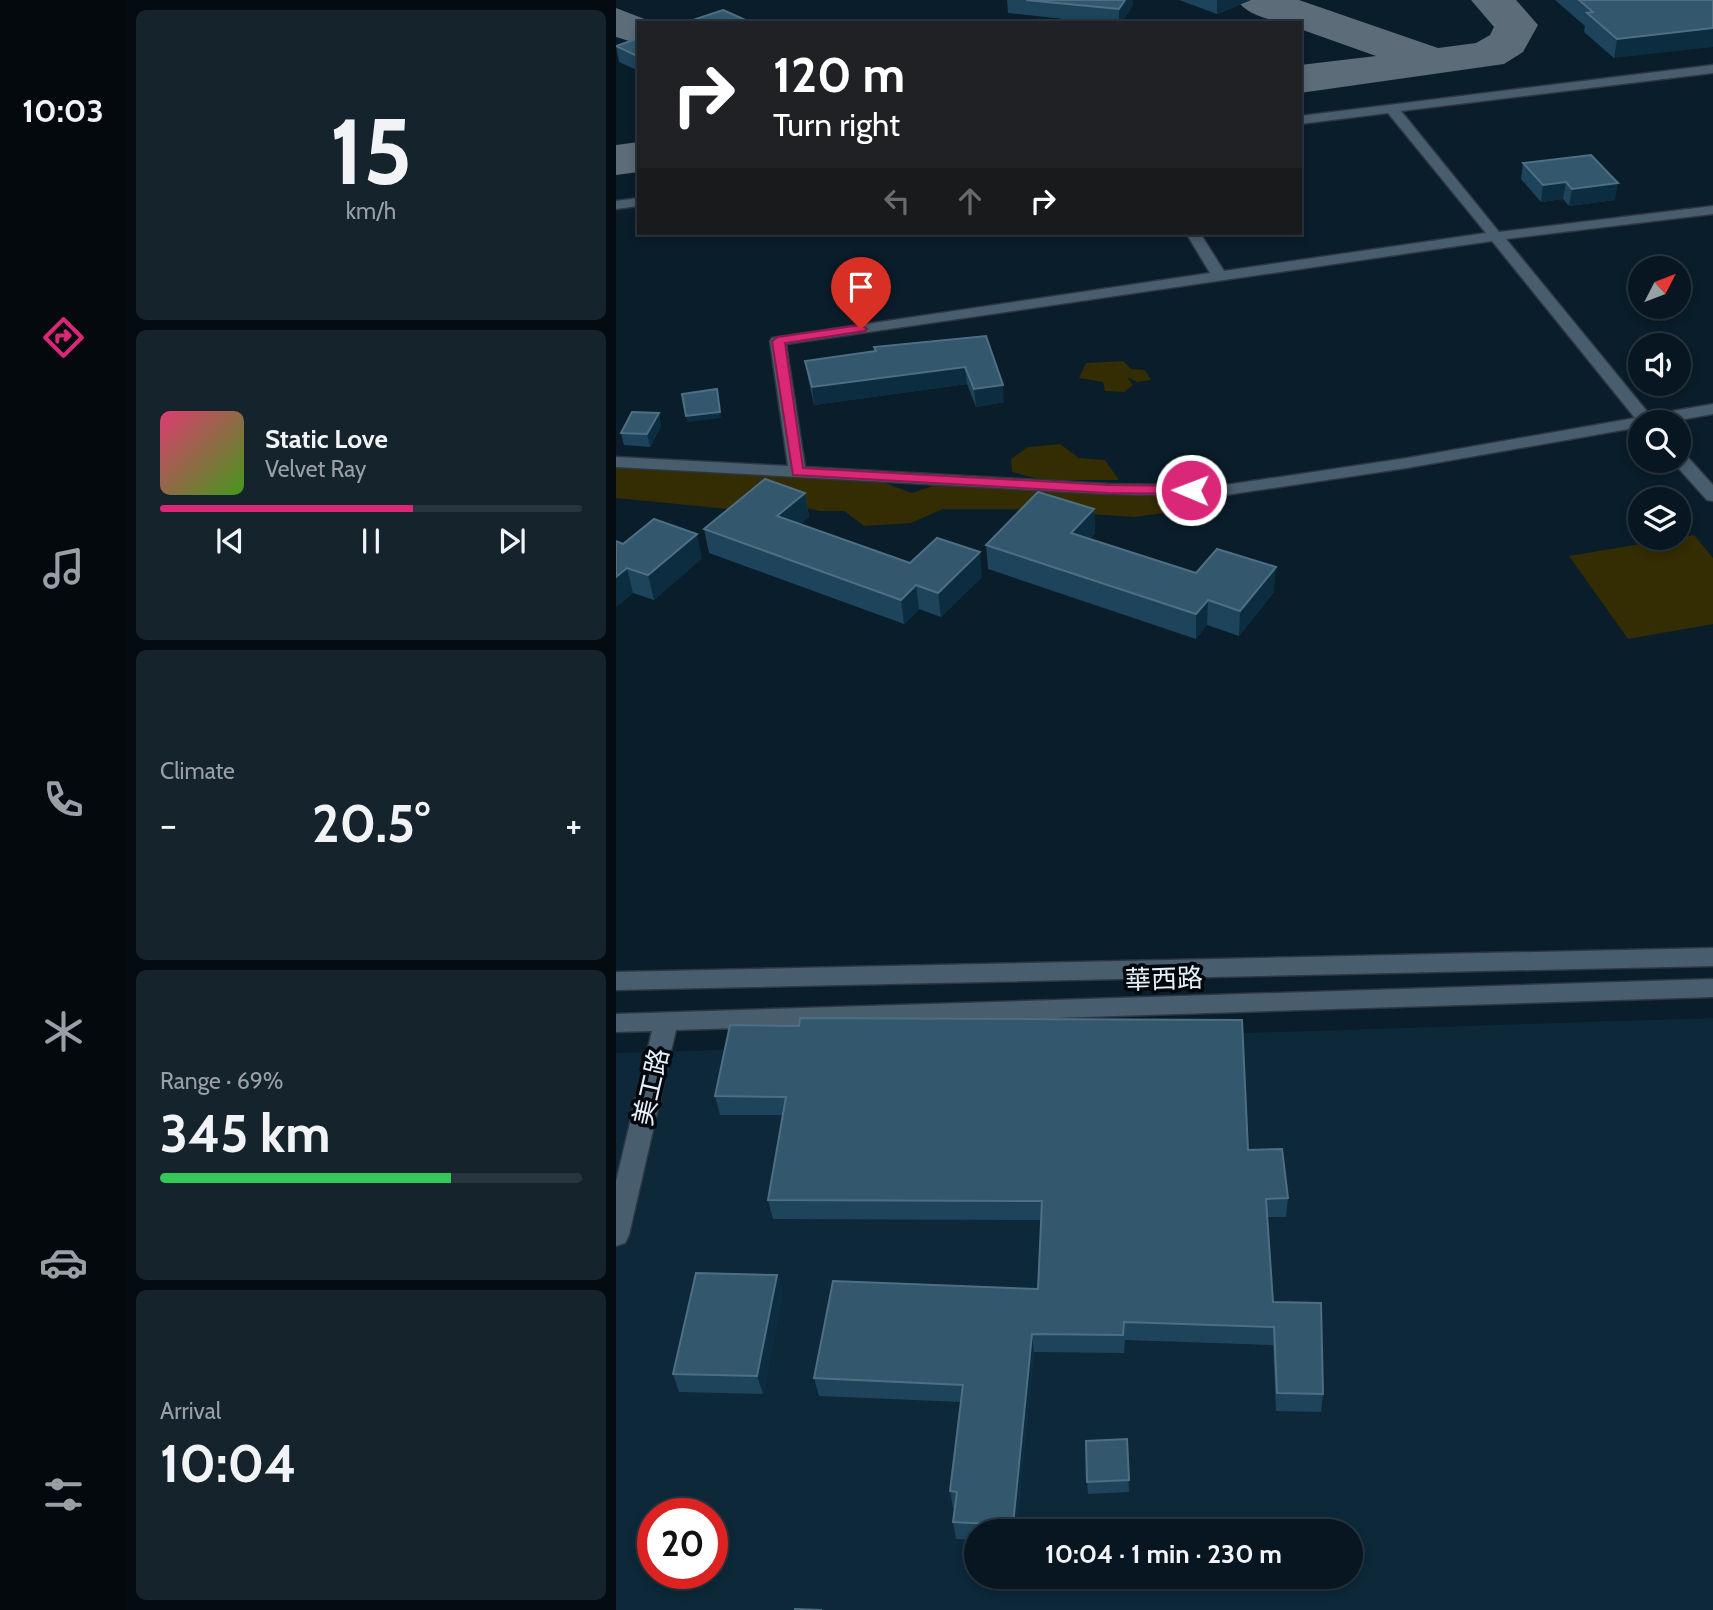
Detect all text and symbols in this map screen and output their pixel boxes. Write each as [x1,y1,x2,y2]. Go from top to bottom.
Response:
text: 120 m [773,45,905,104]
icon: right [658,49,749,140]
text: 10:03 [22,91,104,130]
text: 15 [330,96,412,207]
text: Turn right [773,105,900,144]
icon: left [878,182,916,220]
icon: ahead [951,182,989,220]
icon: right [1024,182,1062,220]
text: km/h [346,197,396,225]
north arrow [1628,256,1690,318]
map controls [1628,256,1691,550]
pin [831,257,891,329]
icon: arrive [842,268,880,306]
icon: directions [39,313,88,362]
button: sound [1628,333,1691,396]
button: search [1628,410,1691,473]
text: Static Love [265,423,388,455]
position arrow [1154,453,1228,527]
text: Velvet Ray [265,455,366,483]
button: layers [1628,487,1691,550]
icon: previous [211,522,249,560]
icon: pause [352,522,390,560]
icon: next [493,522,531,560]
icon: music [39,544,88,593]
text: Climate [160,757,235,785]
icon: phone [39,775,88,824]
text: 20.5° [312,792,430,855]
text: − [160,801,177,848]
text: + [565,801,582,848]
street label: 華西路 [1124,962,1204,996]
icon: climate [39,1007,88,1056]
street label: 美工路 [627,1045,675,1129]
text: Range · 69% [160,1067,284,1095]
text: 345 km [160,1102,330,1165]
icon: car [39,1238,88,1287]
text: Arrival [160,1397,221,1425]
text: 10:04 [160,1432,296,1495]
icon: filters [39,1470,88,1519]
speed limit sign: 20 [637,1498,728,1589]
text: 10:04 · 1 min · 230 m [1045,1538,1282,1570]

